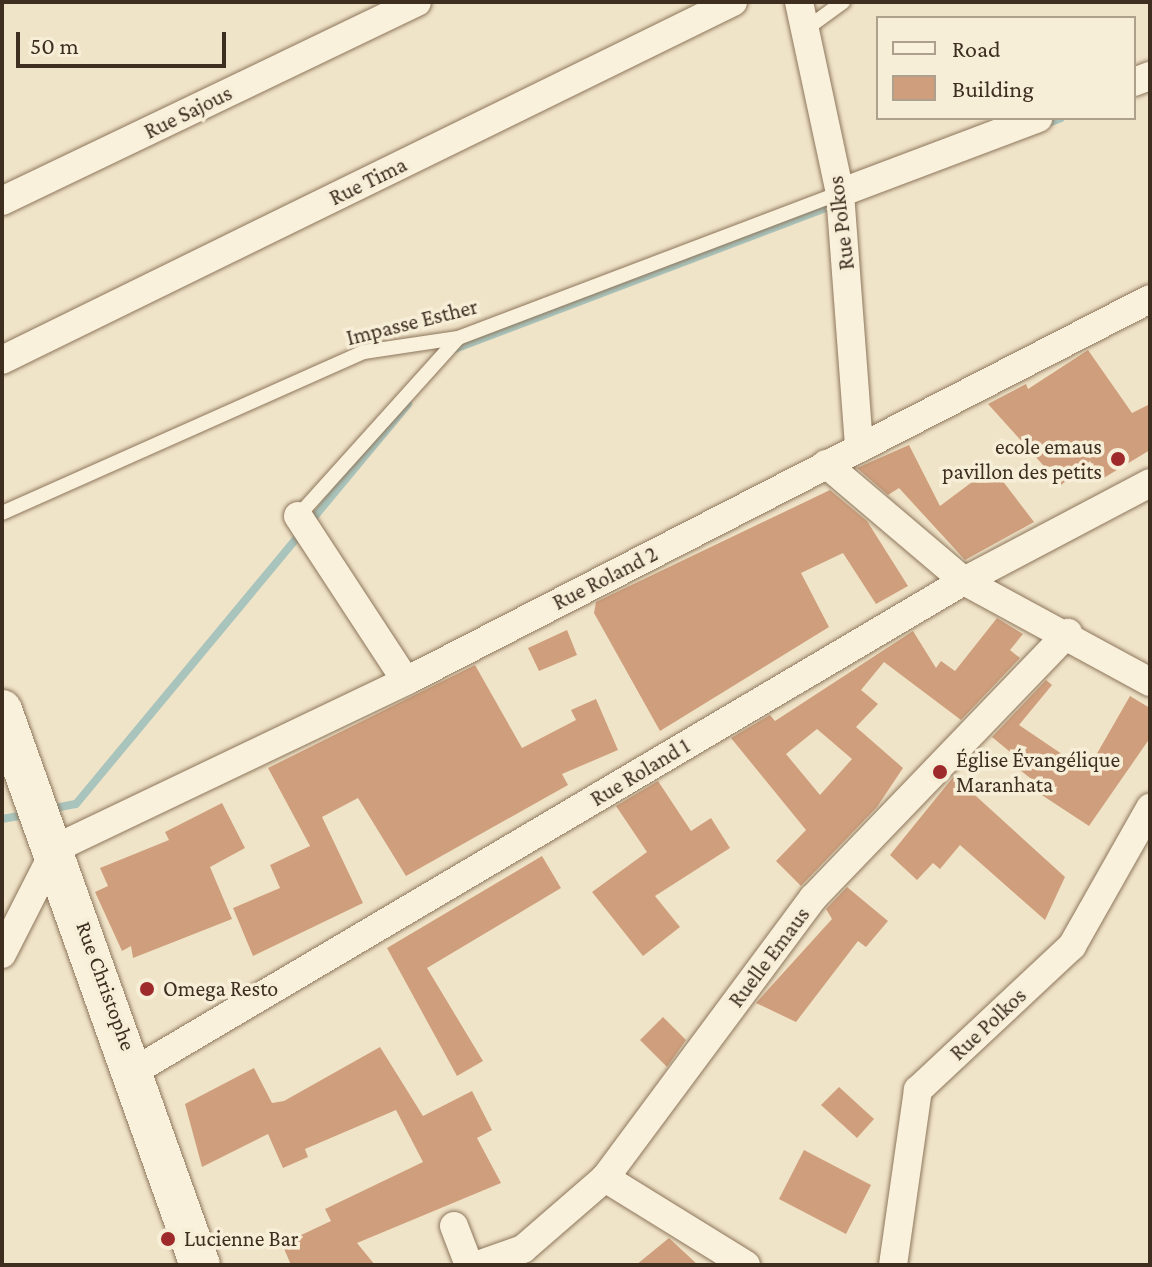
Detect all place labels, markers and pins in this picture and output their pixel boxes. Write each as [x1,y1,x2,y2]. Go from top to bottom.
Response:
place label: ecole emaus pavillon des petits [942,433,1102,484]
marker: ecole emaus pavillon des petits [1109,450,1127,468]
place label: Église Évangélique Maranhata [956,746,1120,798]
marker: Église Évangélique Maranhata [931,763,949,781]
place label: Omega Resto [163,976,278,1002]
marker: Omega Resto [138,980,156,998]
place label: Lucienne Bar [184,1226,299,1252]
marker: Lucienne Bar [159,1230,177,1248]

